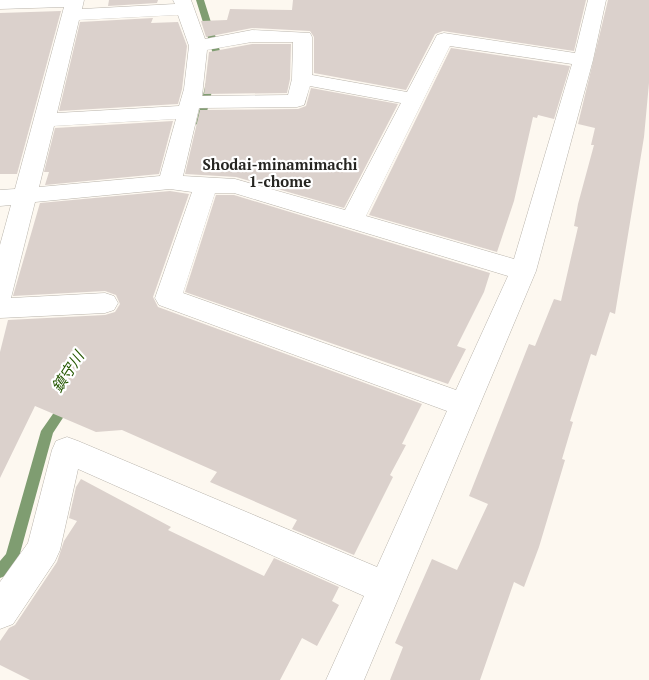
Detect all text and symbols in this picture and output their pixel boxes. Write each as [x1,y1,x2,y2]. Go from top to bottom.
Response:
district label: Shodai-minamimachi 1-chome [202,154,358,191]
water label: 鎮守川 [47,345,89,396]

